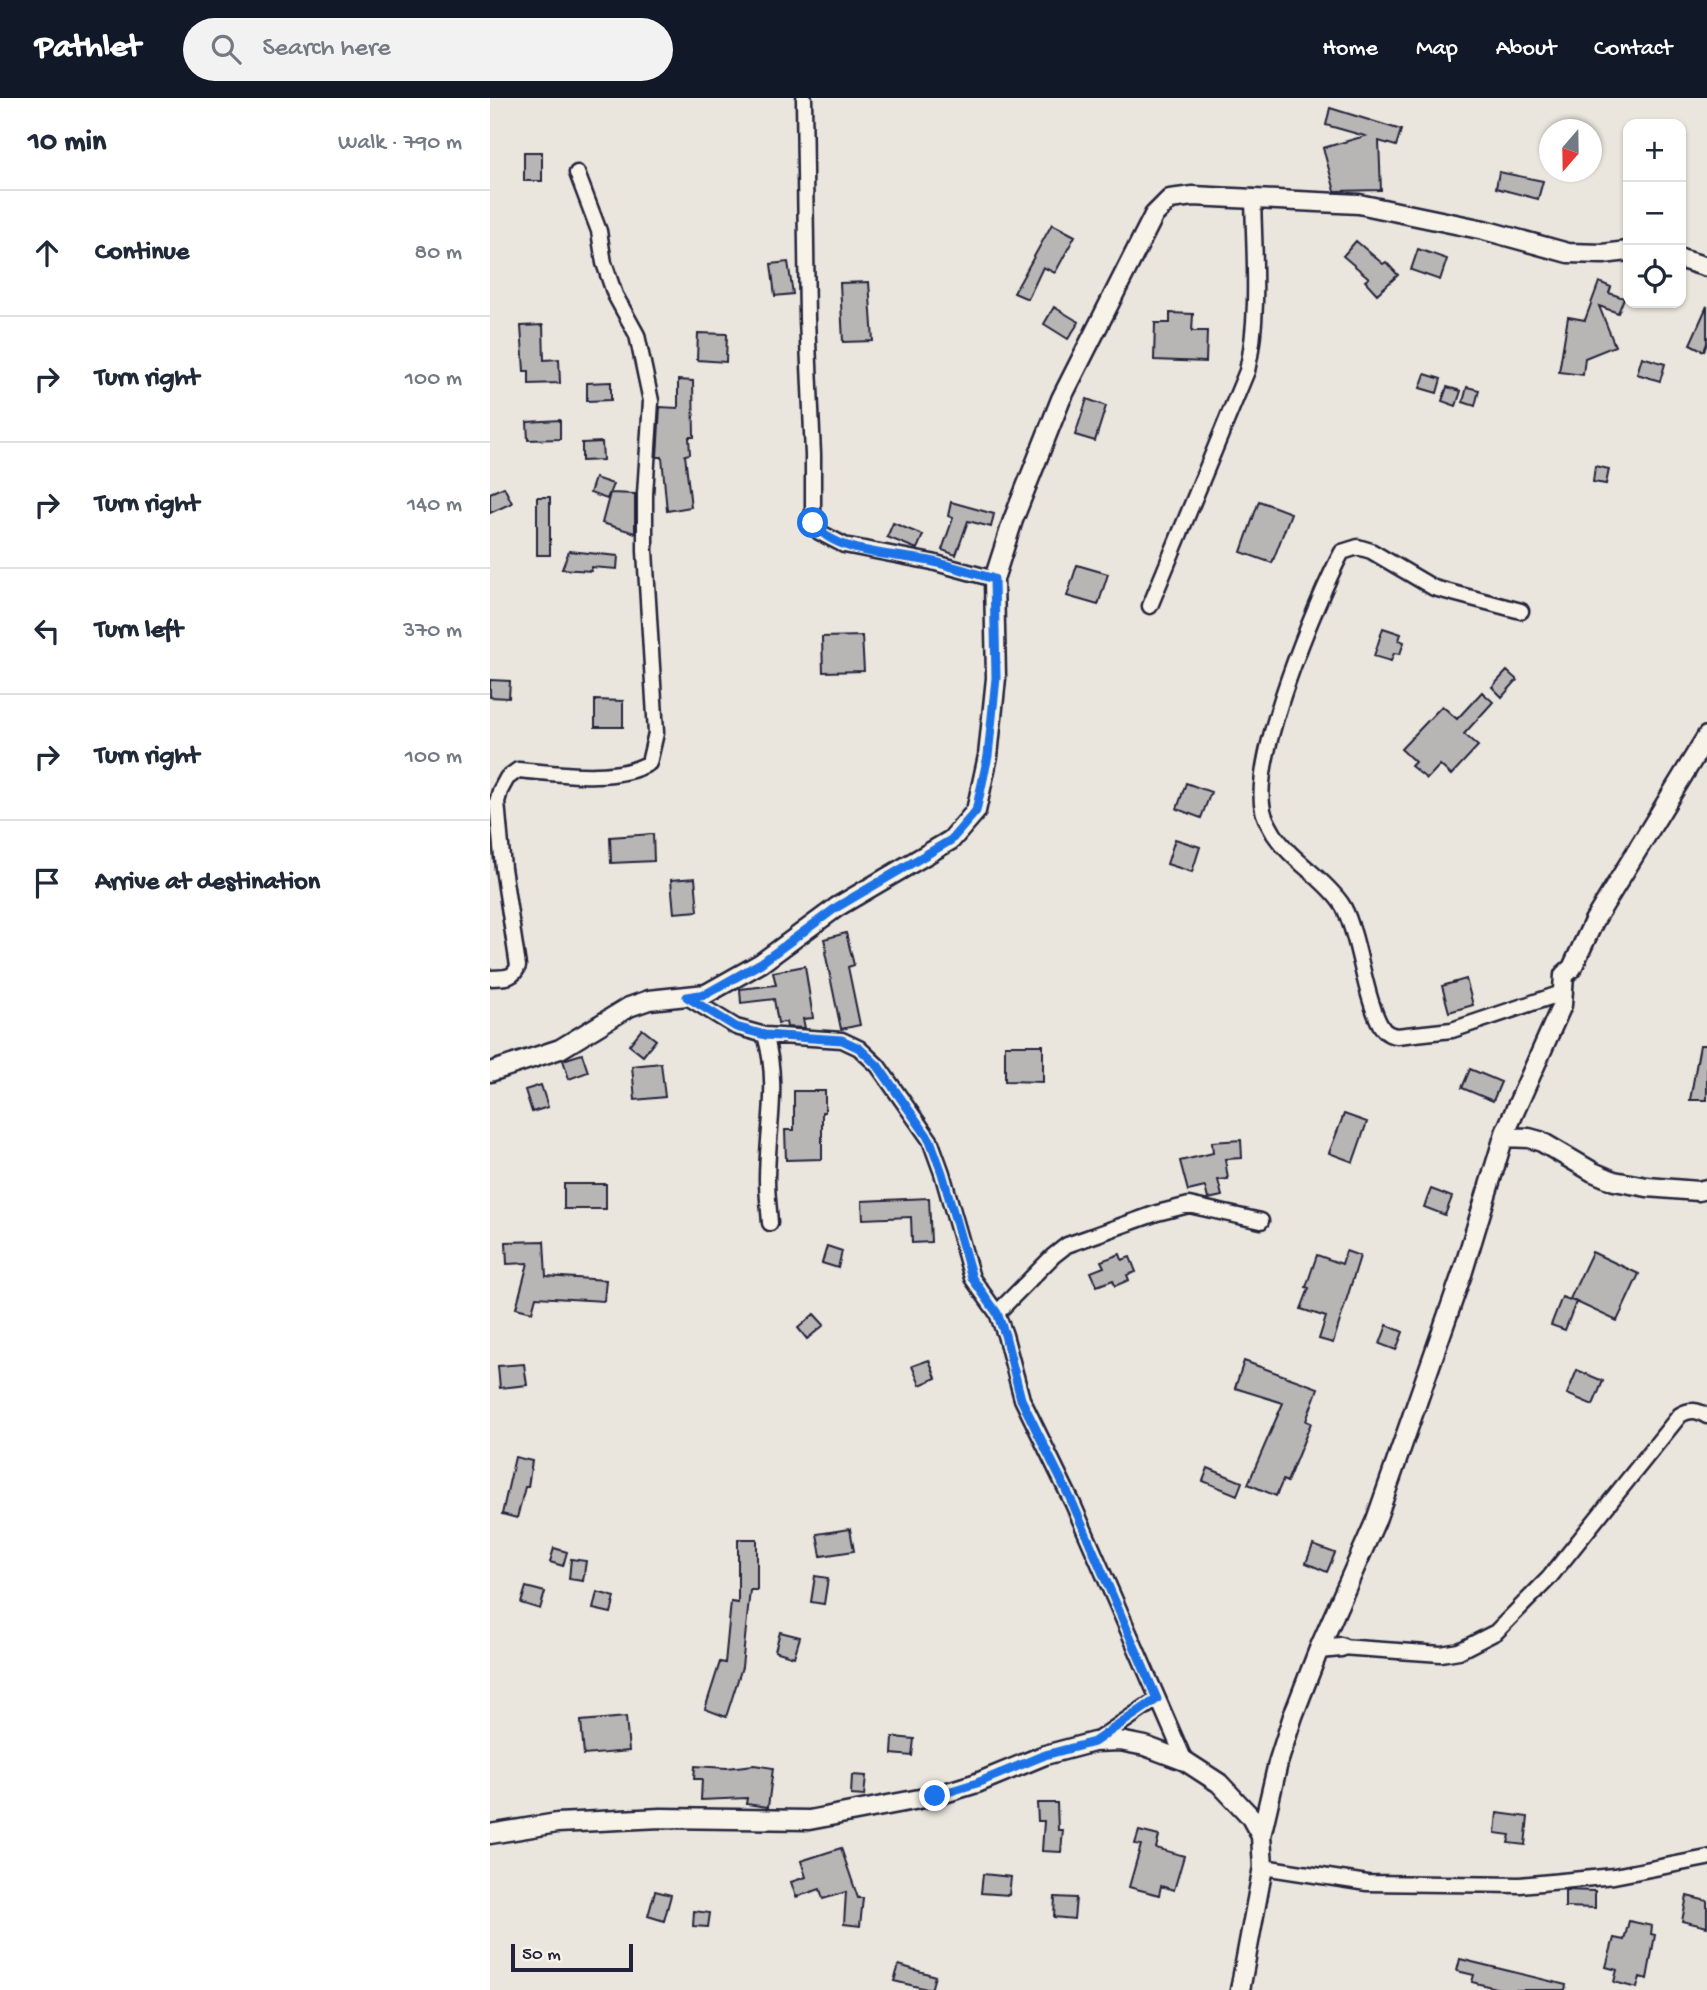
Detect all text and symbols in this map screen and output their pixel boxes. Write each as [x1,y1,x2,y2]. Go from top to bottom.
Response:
search box [183,18,673,81]
text: Pathlet [35,30,141,68]
icon: search [207,30,245,68]
text: Search here [263,34,391,65]
text: Home [1322,35,1378,64]
text: Map [1416,35,1458,64]
text: About [1496,35,1556,64]
text: Contact [1594,35,1672,64]
north arrow [1539,119,1602,182]
map controls [1623,119,1686,308]
button: + [1623,119,1686,182]
text: 10 min [28,126,106,161]
text: Walk · 790 m [338,130,462,157]
button: − [1623,182,1686,245]
icon: ahead [28,234,66,272]
text: Continue [95,238,189,269]
text: 80 m [415,240,462,267]
button: locate [1623,245,1686,308]
icon: right [28,360,66,398]
text: Turn right [95,364,199,395]
text: 100 m [405,366,462,393]
icon: right [28,486,66,524]
text: Turn right [95,490,199,521]
text: 140 m [407,492,462,519]
route start [797,507,828,538]
icon: left [28,612,66,650]
text: Turn left [95,616,183,647]
text: 370 m [403,618,462,645]
icon: right [28,738,66,776]
text: Turn right [95,742,199,773]
text: 100 m [405,744,462,771]
icon: arrive [28,864,66,902]
text: Arrive at destination [95,868,320,899]
route end [919,1780,950,1811]
scale bar [511,1941,634,1973]
text: 50 m [522,1944,561,1967]

